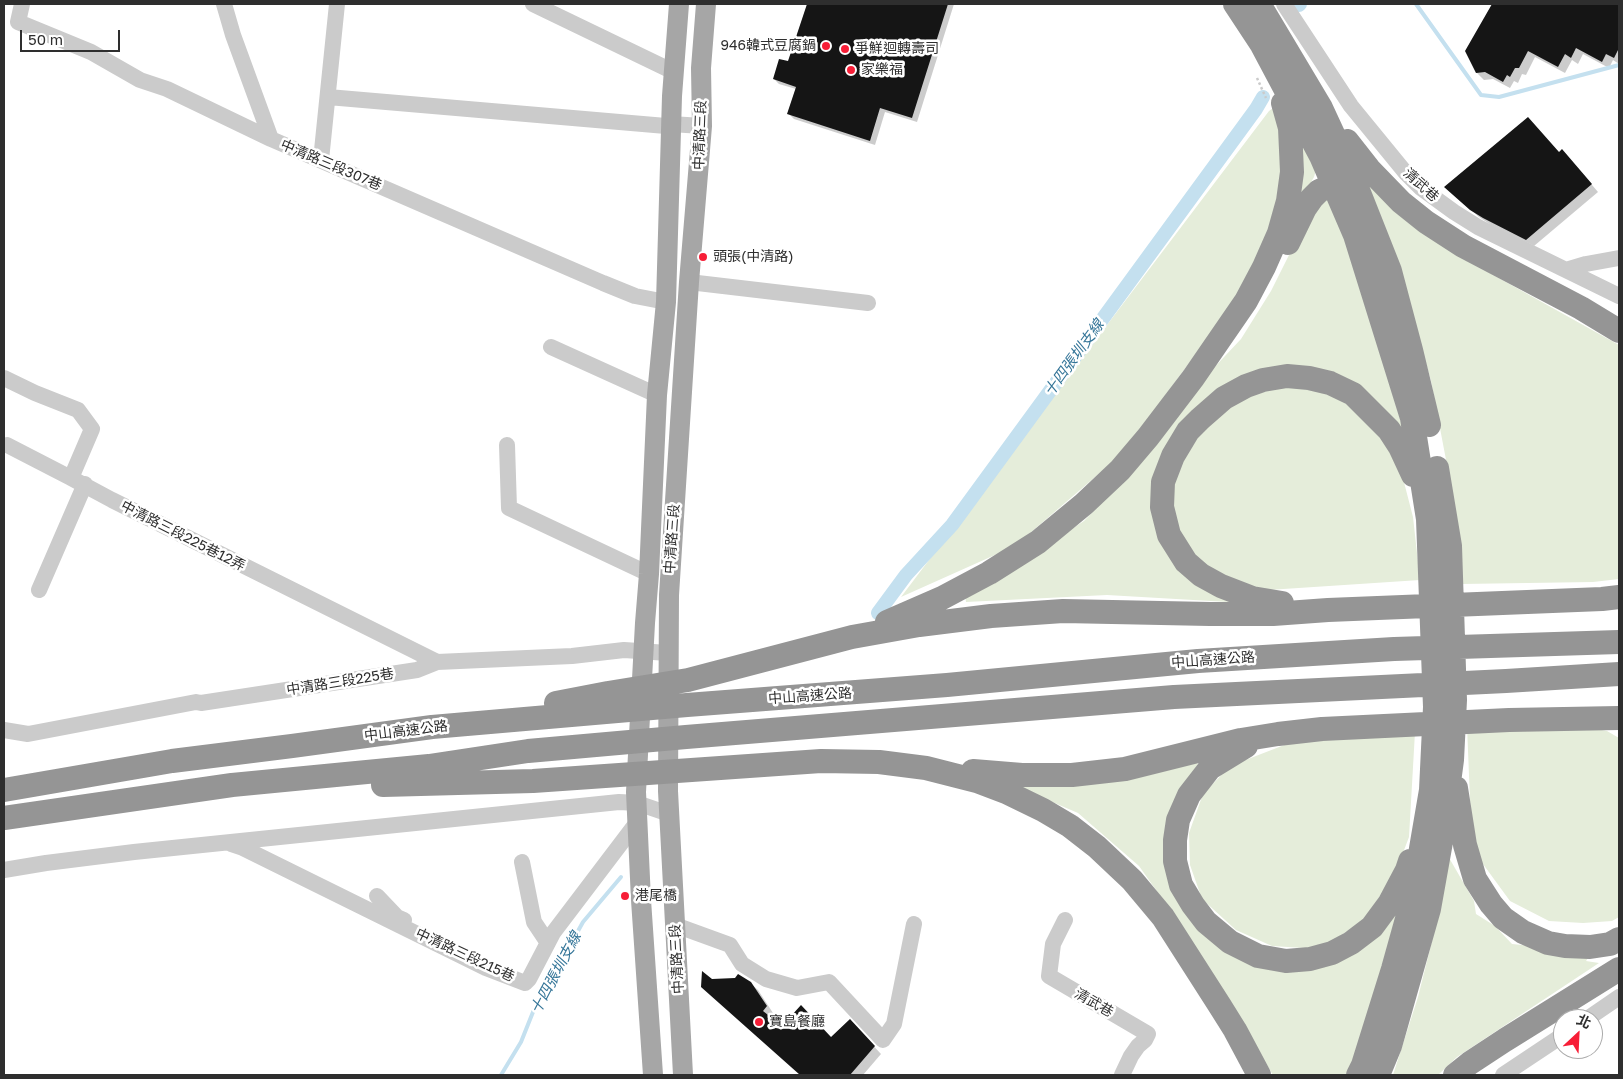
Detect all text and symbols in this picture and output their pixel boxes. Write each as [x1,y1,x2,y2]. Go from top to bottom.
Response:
scale bar [22,20,122,52]
text: 50 m [28,30,63,48]
place label: 946韓式豆腐鍋 [721,38,816,54]
marker: 946韓式豆腐鍋 [820,40,832,52]
place label: 爭鮮迴轉壽司 [855,41,939,57]
marker: 爭鮮迴轉壽司 [839,43,851,55]
place label: 家樂福 [861,62,903,78]
marker: 家樂福 [845,64,857,76]
street label: 中清路三段 [690,100,710,170]
street label: 中清路三段307巷 [278,136,384,194]
street label: 清武巷 [1400,165,1442,205]
place label: 頭張(中清路) [713,249,794,265]
marker: 頭張(中清路) [697,251,709,263]
water label: 十四張圳支線 [1040,316,1108,400]
street label: 中清路三段225巷12弄 [118,497,248,575]
street label: 中清路三段 [661,503,683,575]
street label: 中山高速公路 [1171,649,1255,671]
street label: 中清路三段225巷 [285,665,395,699]
street label: 中山高速公路 [768,685,852,707]
street label: 中山高速公路 [363,718,449,744]
place label: 港尾橋 [635,888,677,904]
marker: 港尾橋 [619,890,631,902]
street label: 中清路三段 [667,924,687,994]
street label: 中清路三段215巷 [413,925,517,985]
water label: 十四張圳支線 [527,929,585,1017]
street label: 清武巷 [1072,985,1116,1021]
north arrow [1553,1009,1603,1059]
text: 北 [1574,1010,1594,1032]
place label: 寶島餐廳 [769,1014,825,1030]
marker: 寶島餐廳 [753,1016,765,1028]

